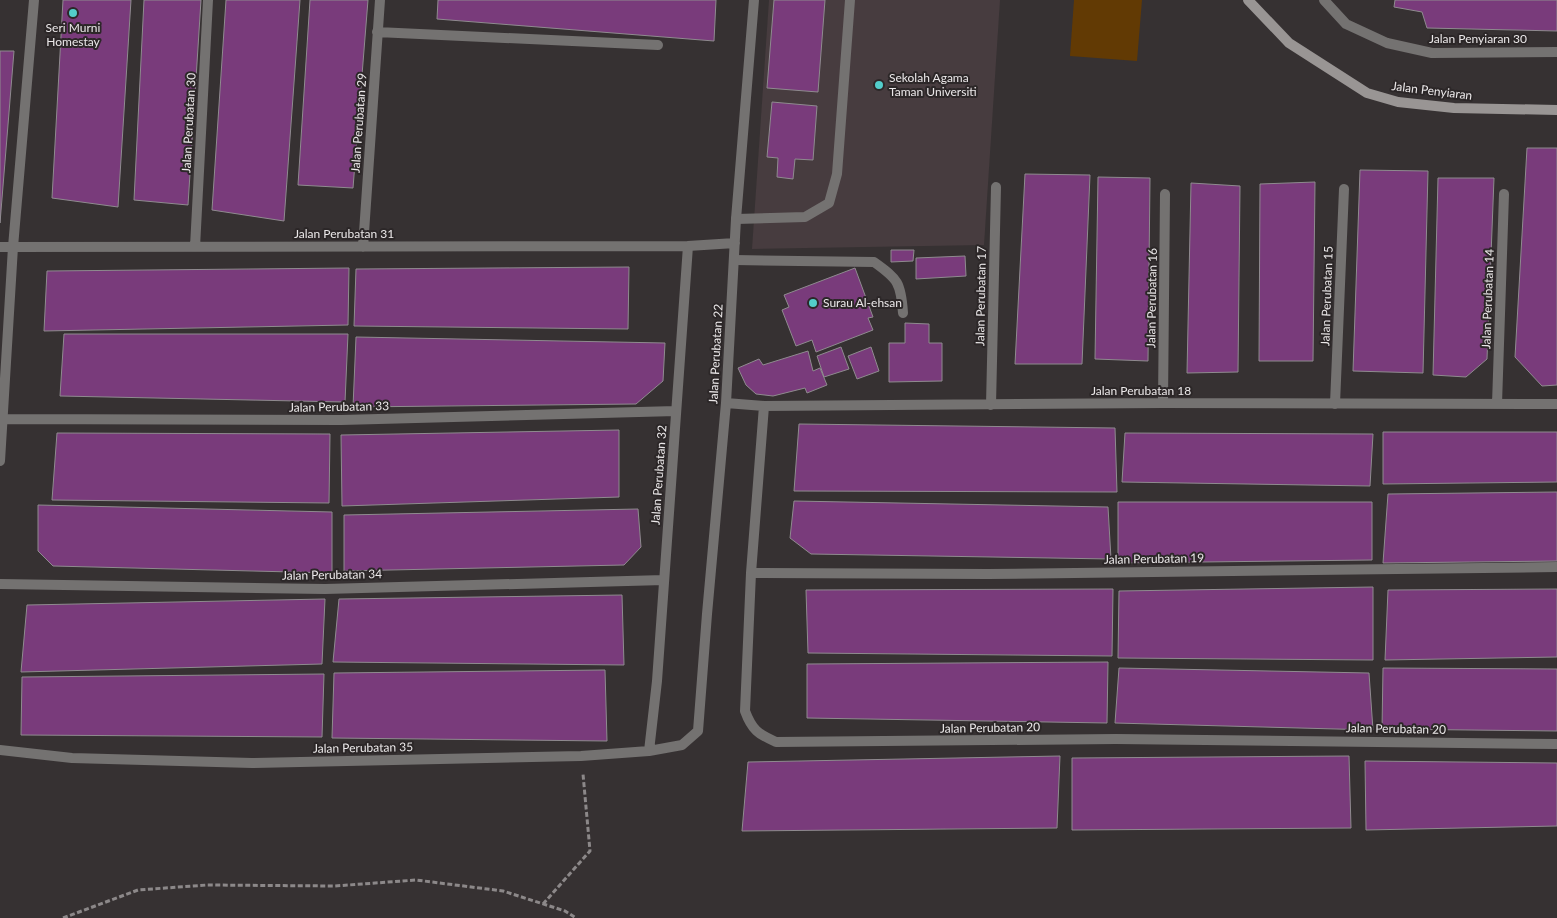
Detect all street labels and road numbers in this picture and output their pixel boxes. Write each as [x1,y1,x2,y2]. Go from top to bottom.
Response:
street label: Jalan Penyiaran 30 [1429,31,1527,46]
street label: Jalan Perubatan 29 [348,72,369,173]
street label: Jalan Perubatan 30 [178,73,199,173]
street label: Jalan Penyiaran [1391,78,1473,103]
street label: Jalan Perubatan 31 [294,226,394,241]
street label: Jalan Perubatan 17 [972,246,989,346]
street label: Jalan Perubatan 15 [1317,246,1336,346]
street label: Jalan Perubatan 16 [1143,248,1160,348]
street label: Jalan Perubatan 14 [1478,249,1497,349]
street label: Jalan Perubatan 22 [705,304,726,404]
street label: Jalan Perubatan 18 [1091,383,1191,398]
street label: Jalan Perubatan 33 [289,398,389,415]
street label: Jalan Perubatan 32 [648,424,669,525]
street label: Jalan Perubatan 19 [1104,550,1204,567]
street label: Jalan Perubatan 34 [282,566,382,583]
street label: Jalan Perubatan 20 [940,719,1040,736]
street label: Jalan Perubatan 20 [1346,720,1446,737]
street label: Jalan Perubatan 35 [313,739,413,756]

